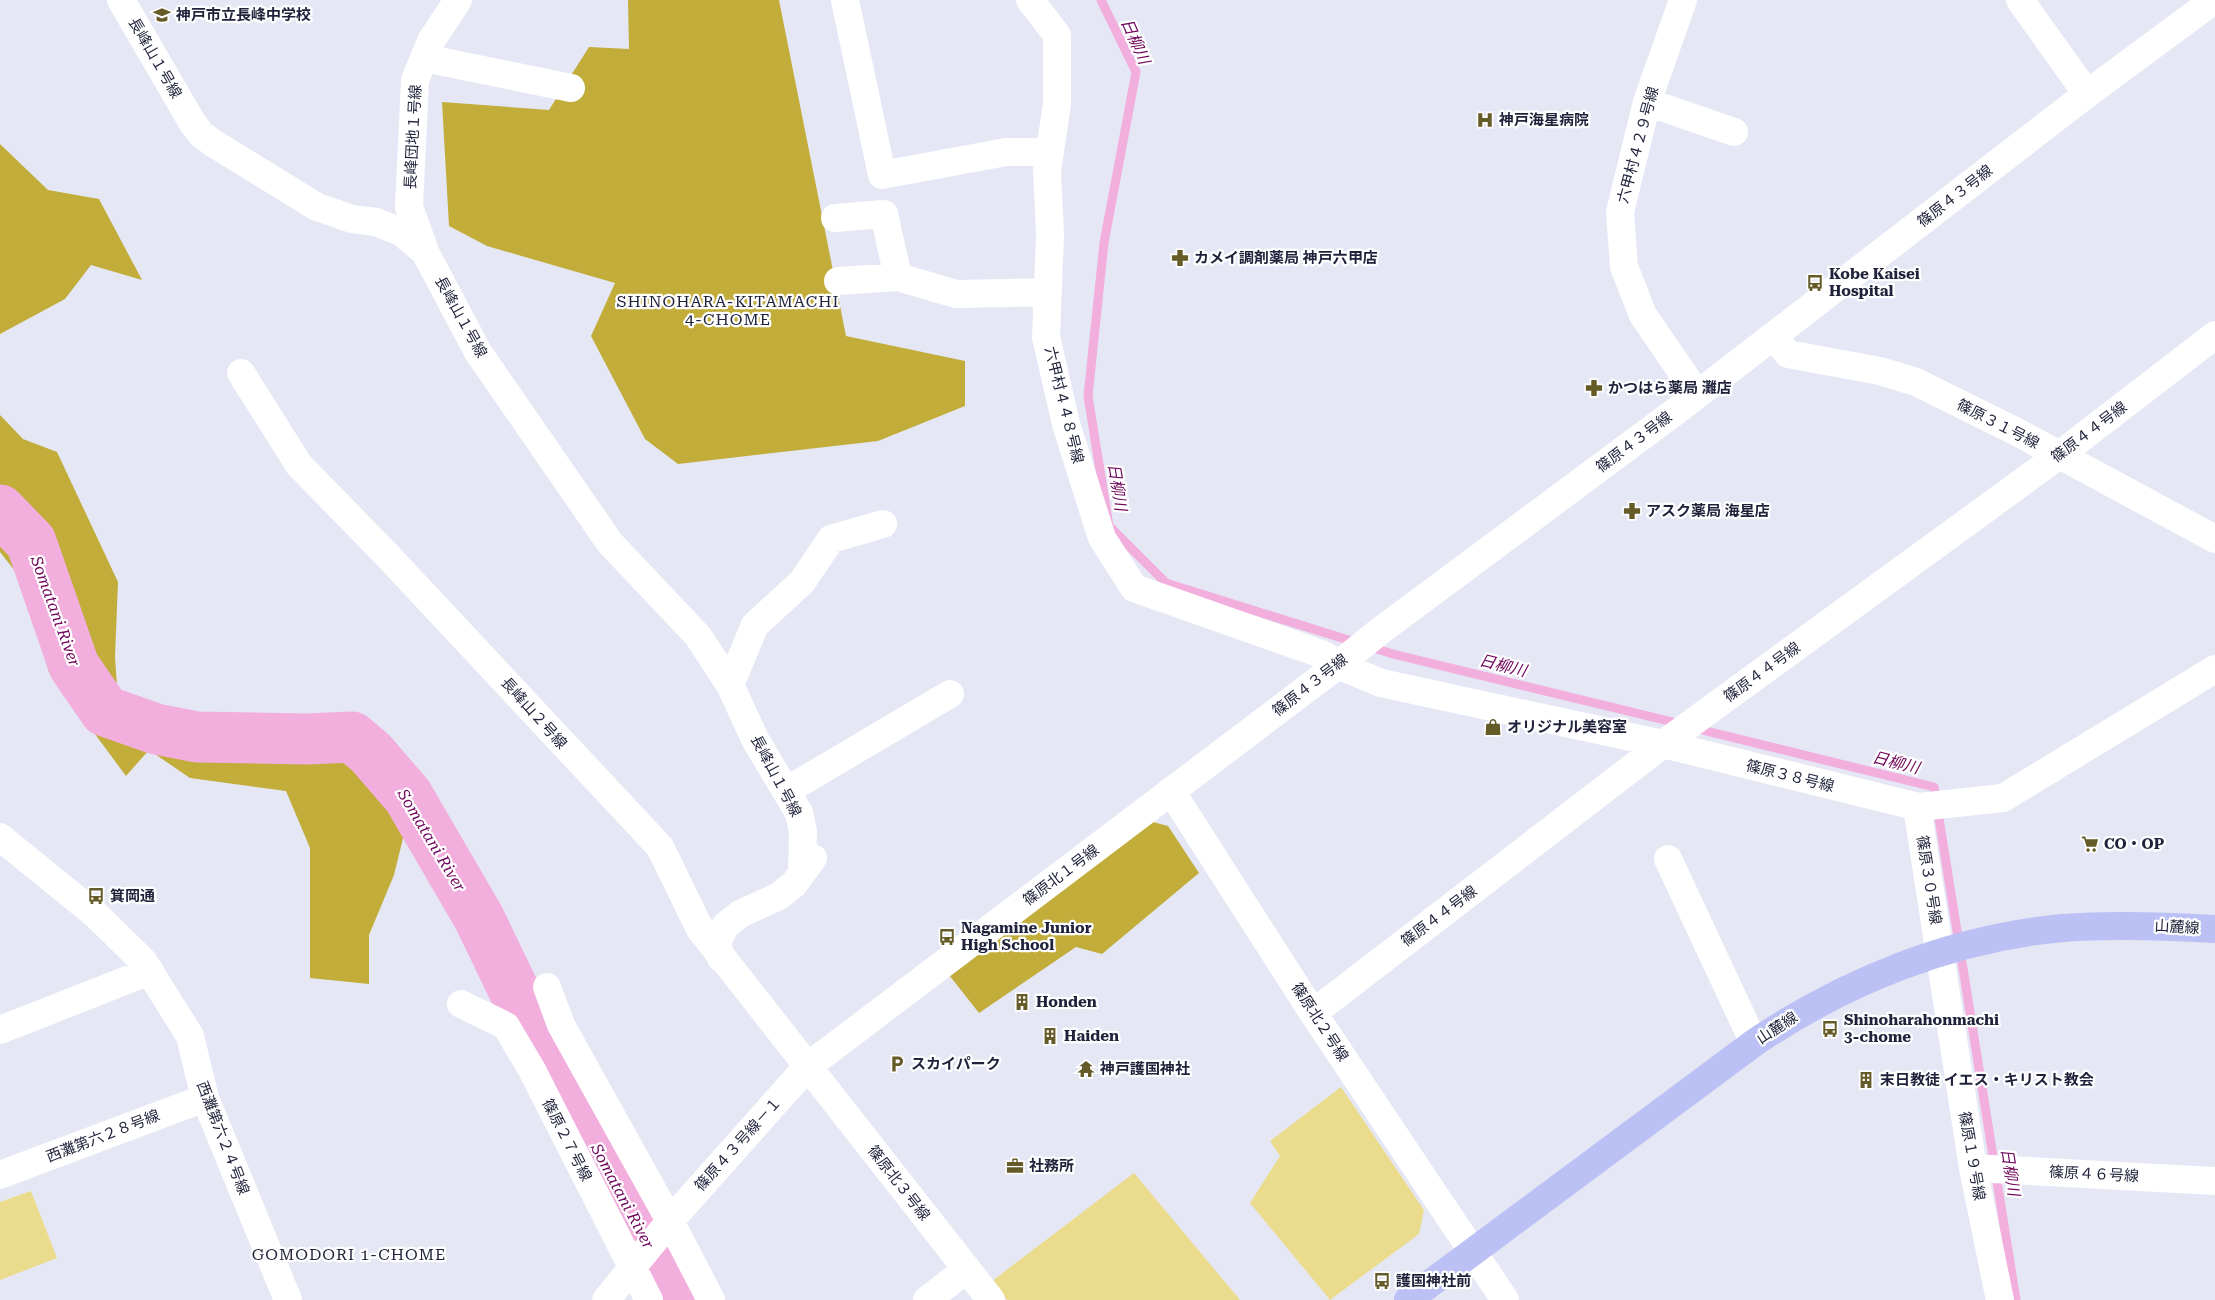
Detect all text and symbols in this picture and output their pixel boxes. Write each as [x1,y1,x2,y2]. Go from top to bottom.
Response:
school or university icon: 神戸市立長峰中学校 [152,5,172,25]
place label: 神戸市立長峰中学校 [175,6,311,24]
street label: 長峰山１号線 [125,15,185,101]
water label: 日柳川 [1117,15,1155,69]
street label: 長峰団地１号線 [401,84,425,190]
street label: 六甲村４２９号線 [1614,85,1662,205]
hospital icon: 神戸海星病院 [1475,110,1495,130]
place label: 神戸海星病院 [1498,111,1589,129]
street label: 篠原４３号線 [1914,161,1996,231]
pharmacy icon: カメイ調剤薬局 神戸六甲店 [1170,248,1190,268]
place label: カメイ調剤薬局 神戸六甲店 [1194,249,1378,267]
place label: Kobe Kaisei Hospital [1829,265,1920,300]
street label: 長峰山１号線 [431,273,491,361]
bus stop icon: Kobe Kaisei Hospital [1805,273,1825,293]
district label: SHINOHARA-KITAMACHI 4-CHOME [616,292,840,329]
street label: 六甲村４４８号線 [1041,345,1087,465]
pharmacy icon: かつはら薬局 灘店 [1584,378,1604,398]
place label: かつはら薬局 灘店 [1608,379,1732,397]
street label: 篠原３１号線 [1954,396,2042,452]
street label: 篠原４４号線 [2048,398,2130,466]
street label: 篠原４３号線 [1593,408,1675,476]
water label: 日柳川 [1104,462,1131,514]
pharmacy icon: アスク薬局 海星店 [1622,501,1642,521]
place label: アスク薬局 海星店 [1646,502,1770,520]
water label: Somatani River [26,552,84,669]
street label: 篠原４４号線 [1720,638,1804,706]
street label: 篠原４３号線 [1269,650,1351,720]
water label: 日柳川 [1477,650,1530,681]
street label: 長峰山２号線 [497,674,571,752]
shop icon: オリジナル美容室 [1483,717,1503,737]
place label: オリジナル美容室 [1507,718,1627,736]
street label: 長峰山１号線 [747,732,805,820]
water label: 日柳川 [1870,747,1923,778]
street label: 篠原３８号線 [1744,756,1836,796]
water label: Somatani River [393,785,470,895]
street label: 篠原３０号線 [1913,834,1945,926]
supermarket icon: CO・OP [2080,834,2100,854]
place label: CO・OP [2104,835,2165,853]
street label: 篠原北１号線 [1020,841,1102,909]
street label: 篠原４４号線 [1398,882,1480,950]
bus stop icon: 箕岡通 [86,886,106,906]
place label: 箕岡通 [110,887,155,905]
street label: 山麓線 [2154,917,2200,937]
place label: Nagamine Junior High School [961,919,1092,954]
bus stop icon: Nagamine Junior High School [937,927,957,947]
street label: 篠原北２号線 [1288,979,1352,1065]
building icon: Honden [1012,992,1032,1012]
place label: Honden [1036,993,1097,1011]
street label: 山麓線 [1753,1008,1801,1048]
place label: Shinoharahonmachi 3-chome [1844,1011,1999,1046]
bus stop icon: Shinoharahonmachi 3-chome [1820,1019,1840,1039]
building icon: Haiden [1040,1026,1060,1046]
place label: Haiden [1064,1027,1119,1045]
parking icon: スカイパーク [887,1054,907,1074]
place label: スカイパーク [911,1055,1001,1073]
temple icon: 神戸護国神社 [1076,1059,1096,1079]
place label: 神戸護国神社 [1099,1060,1190,1078]
building icon: 末日教徒 イエス・キリスト教会 [1856,1070,1876,1090]
place label: 末日教徒 イエス・キリスト教会 [1880,1071,2094,1089]
street label: 西灘第六２４号線 [193,1079,253,1197]
street label: 篠原４３号線－１ [691,1093,785,1195]
street label: 篠原２７号線 [539,1096,595,1184]
street label: 西灘第六２８号線 [44,1106,162,1166]
street label: 篠原１９号線 [1955,1110,1989,1202]
water label: Somatani River [586,1140,658,1252]
street label: 篠原北３号線 [864,1142,934,1224]
water label: 日柳川 [1997,1147,2024,1199]
office icon: 社務所 [1005,1156,1025,1176]
place label: 社務所 [1029,1157,1074,1175]
street label: 篠原４６号線 [2049,1163,2139,1185]
district label: GOMODORI 1-CHOME [252,1245,446,1264]
bus stop icon: 護国神社前 [1372,1271,1392,1291]
place label: 護国神社前 [1396,1272,1471,1290]

